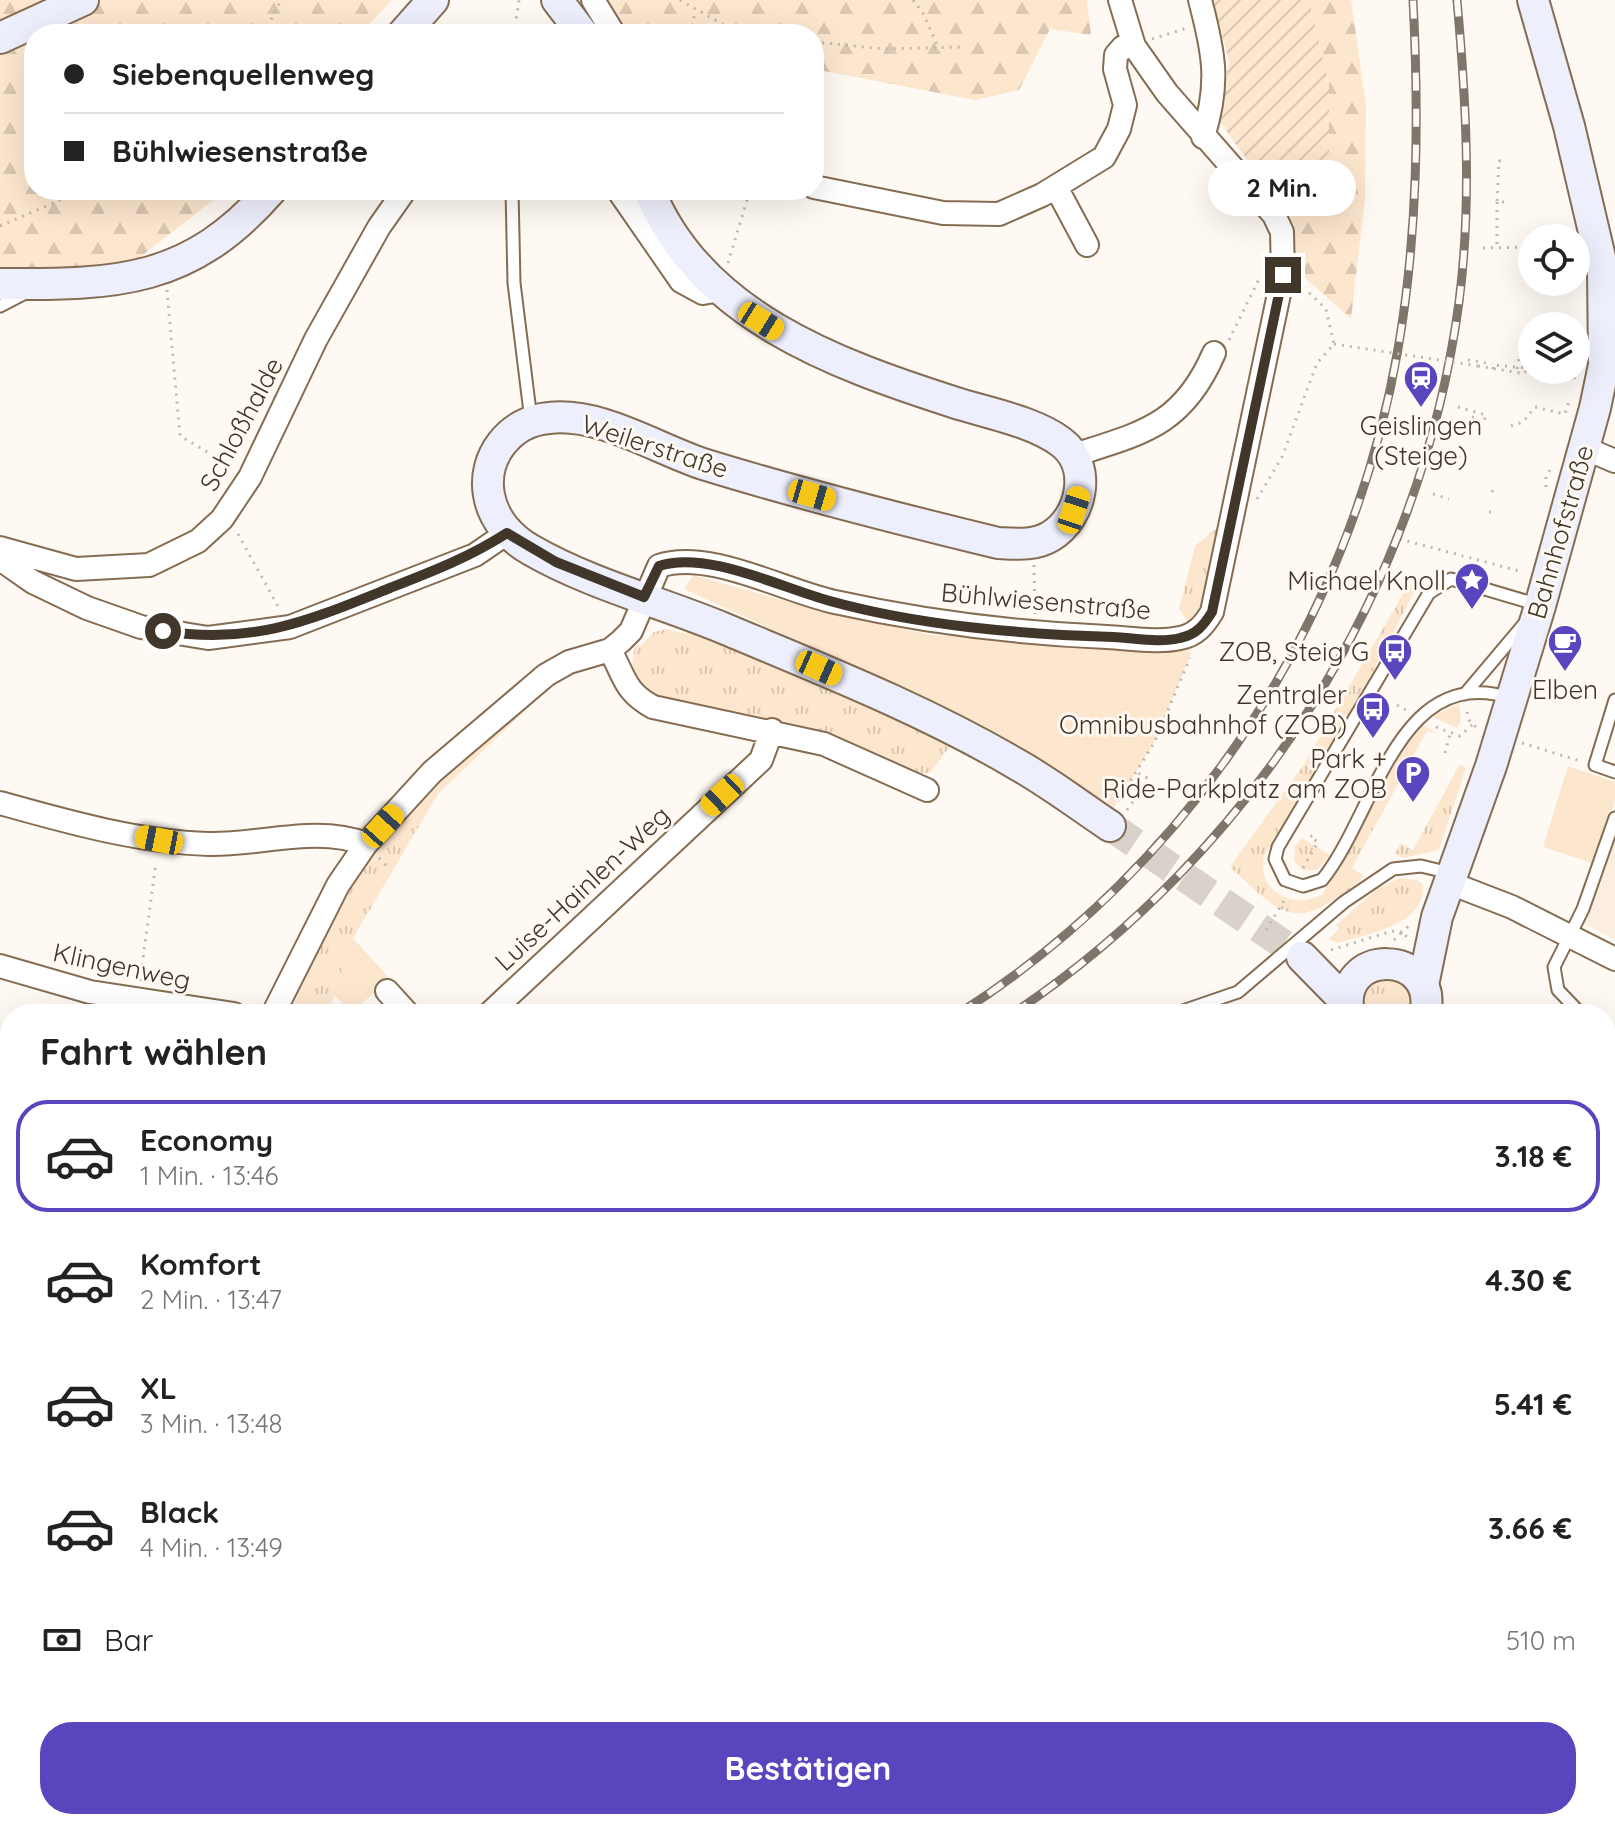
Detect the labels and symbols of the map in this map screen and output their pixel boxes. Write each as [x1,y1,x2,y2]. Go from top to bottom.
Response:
callout: 2 Min. [1209,159,1357,215]
route end [1265,257,1301,293]
car [734,298,788,344]
street label: Schloßhalde [192,351,290,497]
station icon: Geislingen (Steige) [1402,359,1440,409]
street label: Weilerstraße [577,407,733,485]
place label: Geislingen (Steige) [1360,409,1482,472]
street label: Bahnhofstraße [1519,441,1601,623]
car [786,477,838,513]
car [1055,483,1093,537]
place icon: Michael Knoll [1453,561,1491,611]
place label: Michael Knoll [1287,564,1446,597]
street label: Bühlwiesenstraße [940,575,1152,627]
route start [145,613,181,649]
cafe icon: Elben [1546,623,1584,673]
bus stop icon: ZOB, Steig G [1376,632,1414,682]
place label: ZOB, Steig G [1218,635,1369,668]
car [792,647,846,689]
place label: Elben [1532,673,1598,706]
place label: Zentraler Omnibusbahnhof (ZOB) [1059,678,1347,741]
bus stop icon: Zentraler Omnibusbahnhof (ZOB) [1354,690,1392,740]
place label: Park + Ride-Parkplatz am ZOB [1103,742,1387,805]
parking icon: Park + Ride-Parkplatz am ZOB [1394,754,1432,804]
car [696,770,748,820]
street label: Luise-Hainlen-Weg [488,798,676,978]
car [358,800,408,852]
car [133,824,185,856]
street label: Klingenweg [50,935,194,997]

